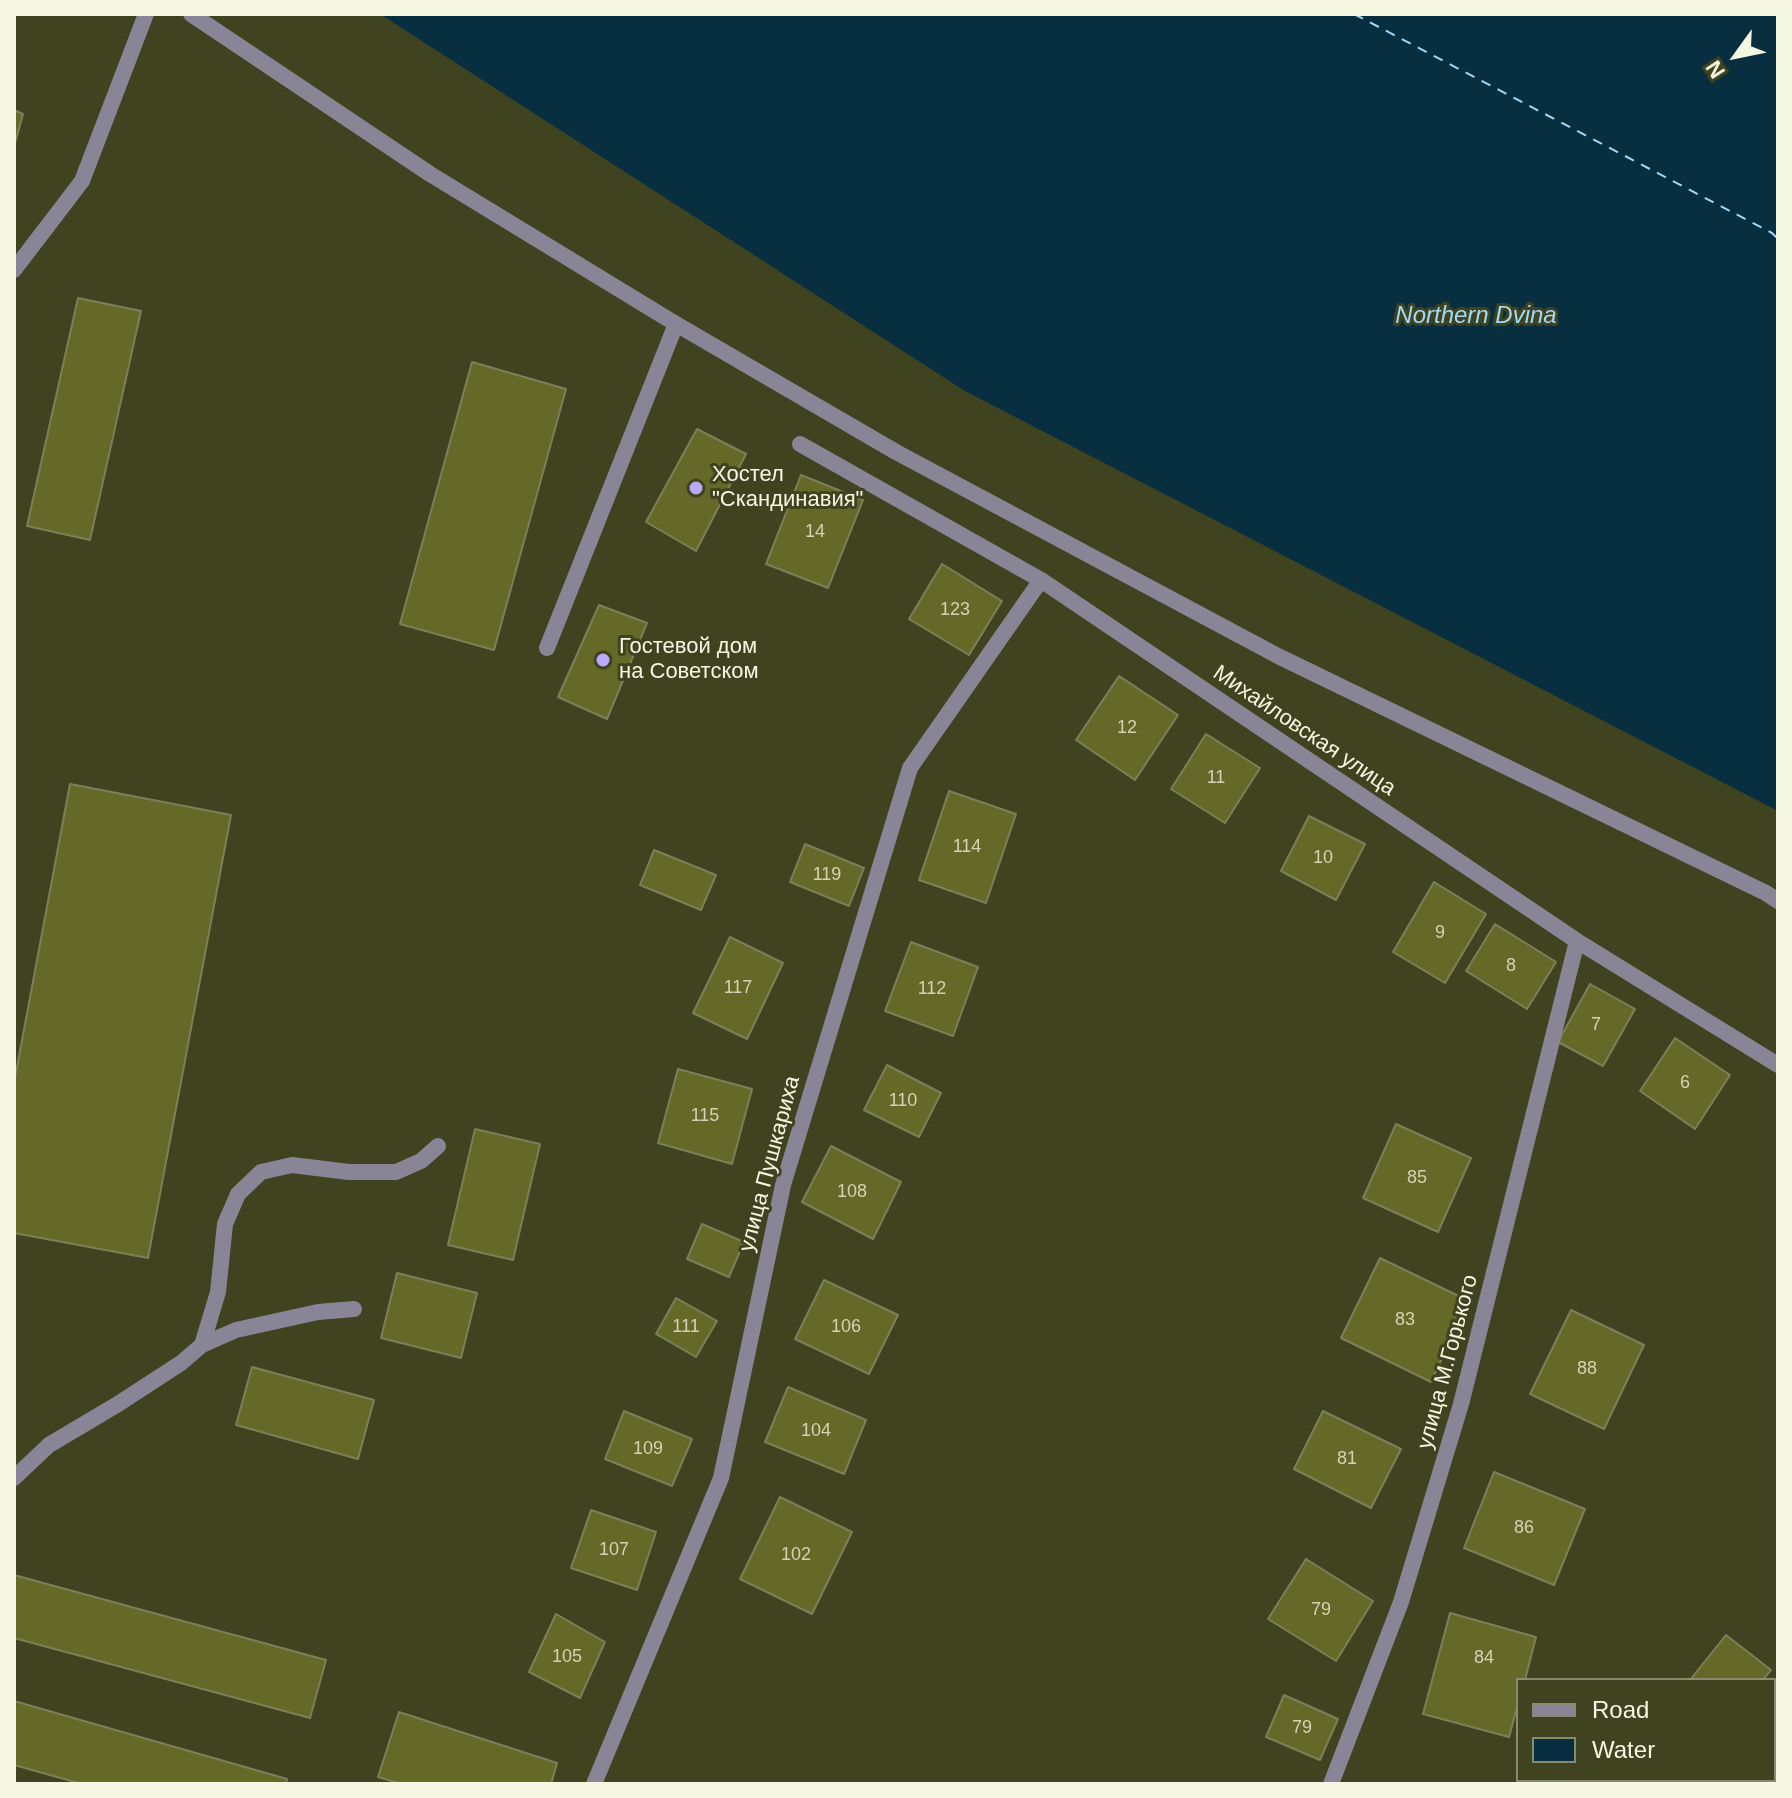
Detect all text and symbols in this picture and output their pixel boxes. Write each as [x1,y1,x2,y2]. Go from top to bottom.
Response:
north arrow [1696,16,1776,96]
text: N [1701,56,1730,83]
water label: Northern Dvina [1395,302,1557,330]
place label: Хостел "Скандинавия" [712,462,863,514]
marker: Хостел "Скандинавия" [687,479,705,497]
house number: 14 [805,521,825,543]
house number: 123 [940,599,970,621]
place label: Гостевой дом на Советском [619,634,759,686]
marker: Гостевой дом на Советском [594,651,612,669]
street label: Михайловская улица [1208,660,1400,802]
house number: 12 [1117,717,1137,739]
house number: 11 [1207,767,1225,789]
house number: 114 [953,836,981,858]
house number: 10 [1313,847,1333,869]
house number: 119 [813,864,841,886]
house number: 9 [1435,922,1445,944]
house number: 8 [1506,955,1516,977]
house number: 117 [724,977,752,999]
house number: 112 [918,978,946,1000]
house number: 7 [1591,1014,1601,1036]
house number: 6 [1680,1072,1690,1094]
street label: улица Пушкариха [734,1073,806,1255]
house number: 110 [889,1090,917,1112]
house number: 115 [691,1105,719,1127]
house number: 85 [1407,1167,1427,1189]
house number: 108 [837,1181,867,1203]
street label: улица М.Горького [1412,1272,1484,1452]
house number: 83 [1395,1309,1415,1331]
house number: 111 [672,1316,700,1338]
house number: 106 [831,1316,861,1338]
house number: 88 [1577,1358,1597,1380]
house number: 104 [801,1420,831,1442]
house number: 109 [633,1438,663,1460]
house number: 81 [1337,1448,1357,1470]
house number: 86 [1514,1517,1534,1539]
house number: 107 [599,1539,629,1561]
house number: 102 [781,1544,811,1566]
house number: 79 [1311,1599,1331,1621]
house number: 105 [552,1646,582,1668]
house number: 84 [1474,1647,1494,1669]
legend [1516,1678,1776,1782]
text: Road [1592,1696,1649,1723]
house number: 79 [1292,1717,1312,1739]
text: Water [1592,1736,1655,1763]

